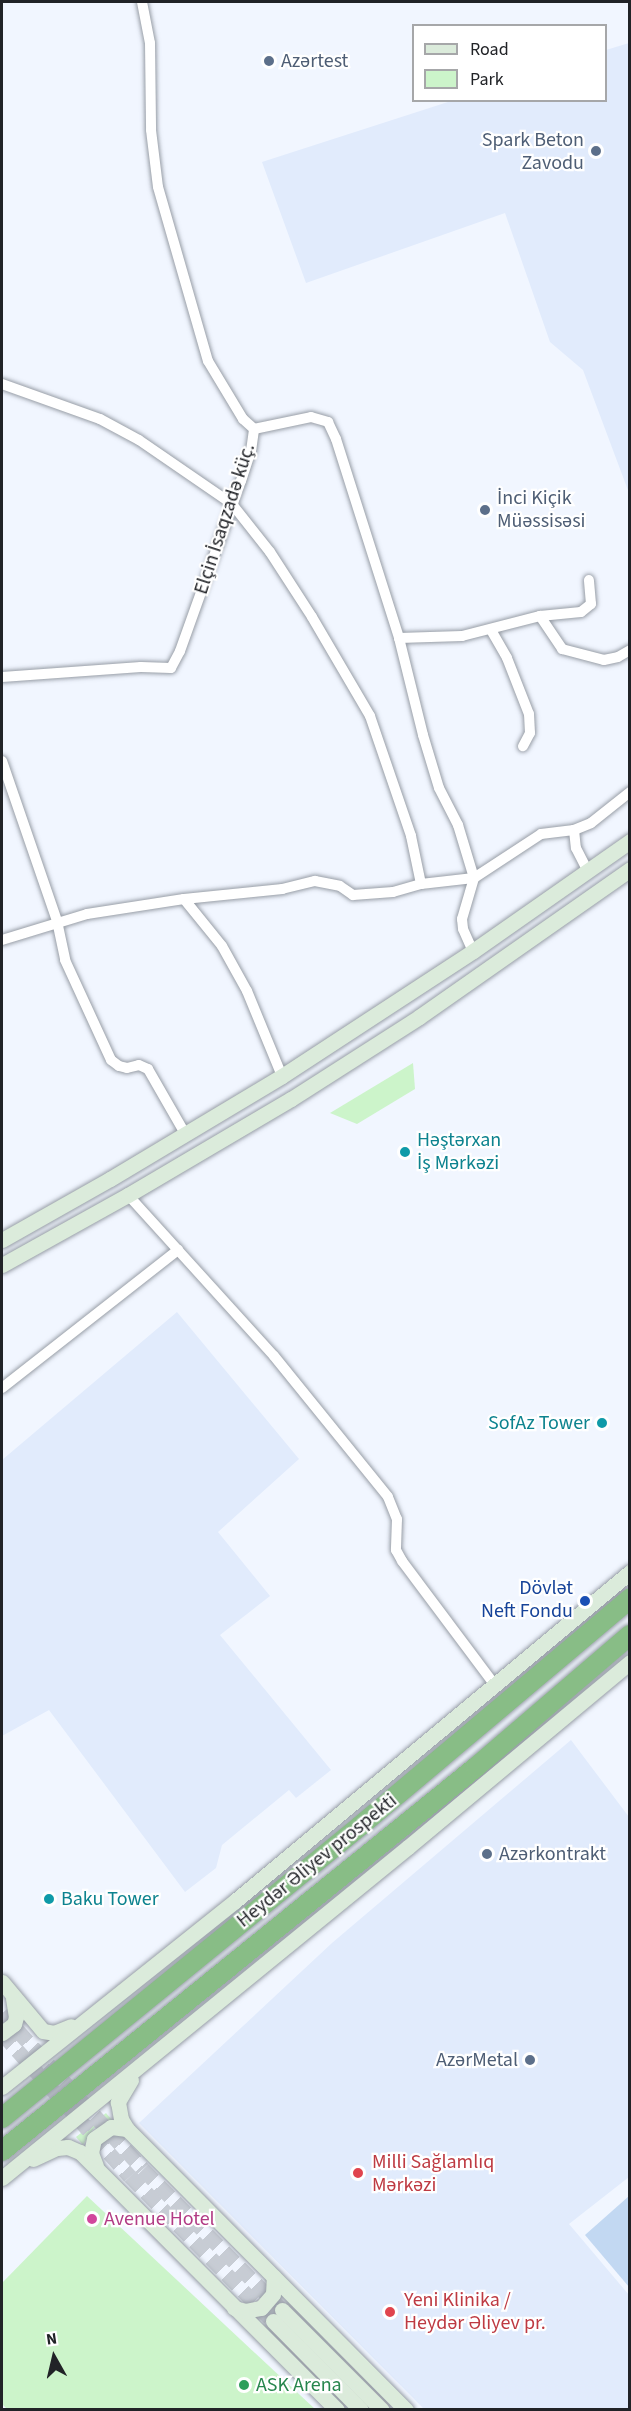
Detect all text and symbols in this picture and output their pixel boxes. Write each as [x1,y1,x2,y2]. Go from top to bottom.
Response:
legend [412,24,607,102]
text: Road [470,37,509,62]
place label: Azərtest [281,49,348,73]
marker: Azərtest [262,54,276,68]
text: Park [470,67,504,92]
place label: Spark Beton Zavodu [482,128,584,175]
marker: Spark Beton Zavodu [589,144,603,158]
street label: Elçin İsaqzadə küç. [189,441,261,597]
place label: İnci Kiçik Müəssisəsi [497,486,586,533]
marker: İnci Kiçik Müəssisəsi [478,503,492,517]
place label: Həştərxan İş Mərkəzi [417,1128,501,1175]
marker: Həştərxan İş Mərkəzi [398,1145,412,1159]
place label: SofAz Tower [488,1411,590,1435]
marker: SofAz Tower [595,1416,609,1430]
place label: Dövlət Neft Fondu [481,1577,573,1624]
marker: Dövlət Neft Fondu [578,1594,592,1608]
street label: Heydər Əliyev prospekti [232,1789,402,1933]
place label: Azərkontrakt [499,1842,606,1866]
marker: Azərkontrakt [480,1847,494,1861]
place label: Baku Tower [61,1887,159,1911]
marker: Baku Tower [42,1892,56,1906]
place label: AzərMetal [436,2048,518,2072]
marker: AzərMetal [523,2053,537,2067]
place label: Milli Sağlamlıq Mərkəzi [372,2150,494,2197]
marker: Milli Sağlamlıq Mərkəzi [349,2164,367,2182]
place label: Avenue Hotel [104,2207,215,2231]
marker: Avenue Hotel [85,2212,99,2226]
place label: Yeni Klinika / Heydər Əliyev pr. [404,2288,546,2335]
marker: Yeni Klinika / Heydər Əliyev pr. [381,2303,399,2321]
north arrow [24,2327,84,2387]
text: N [45,2328,58,2351]
place label: ASK Arena [256,2373,342,2397]
marker: ASK Arena [237,2378,251,2392]

